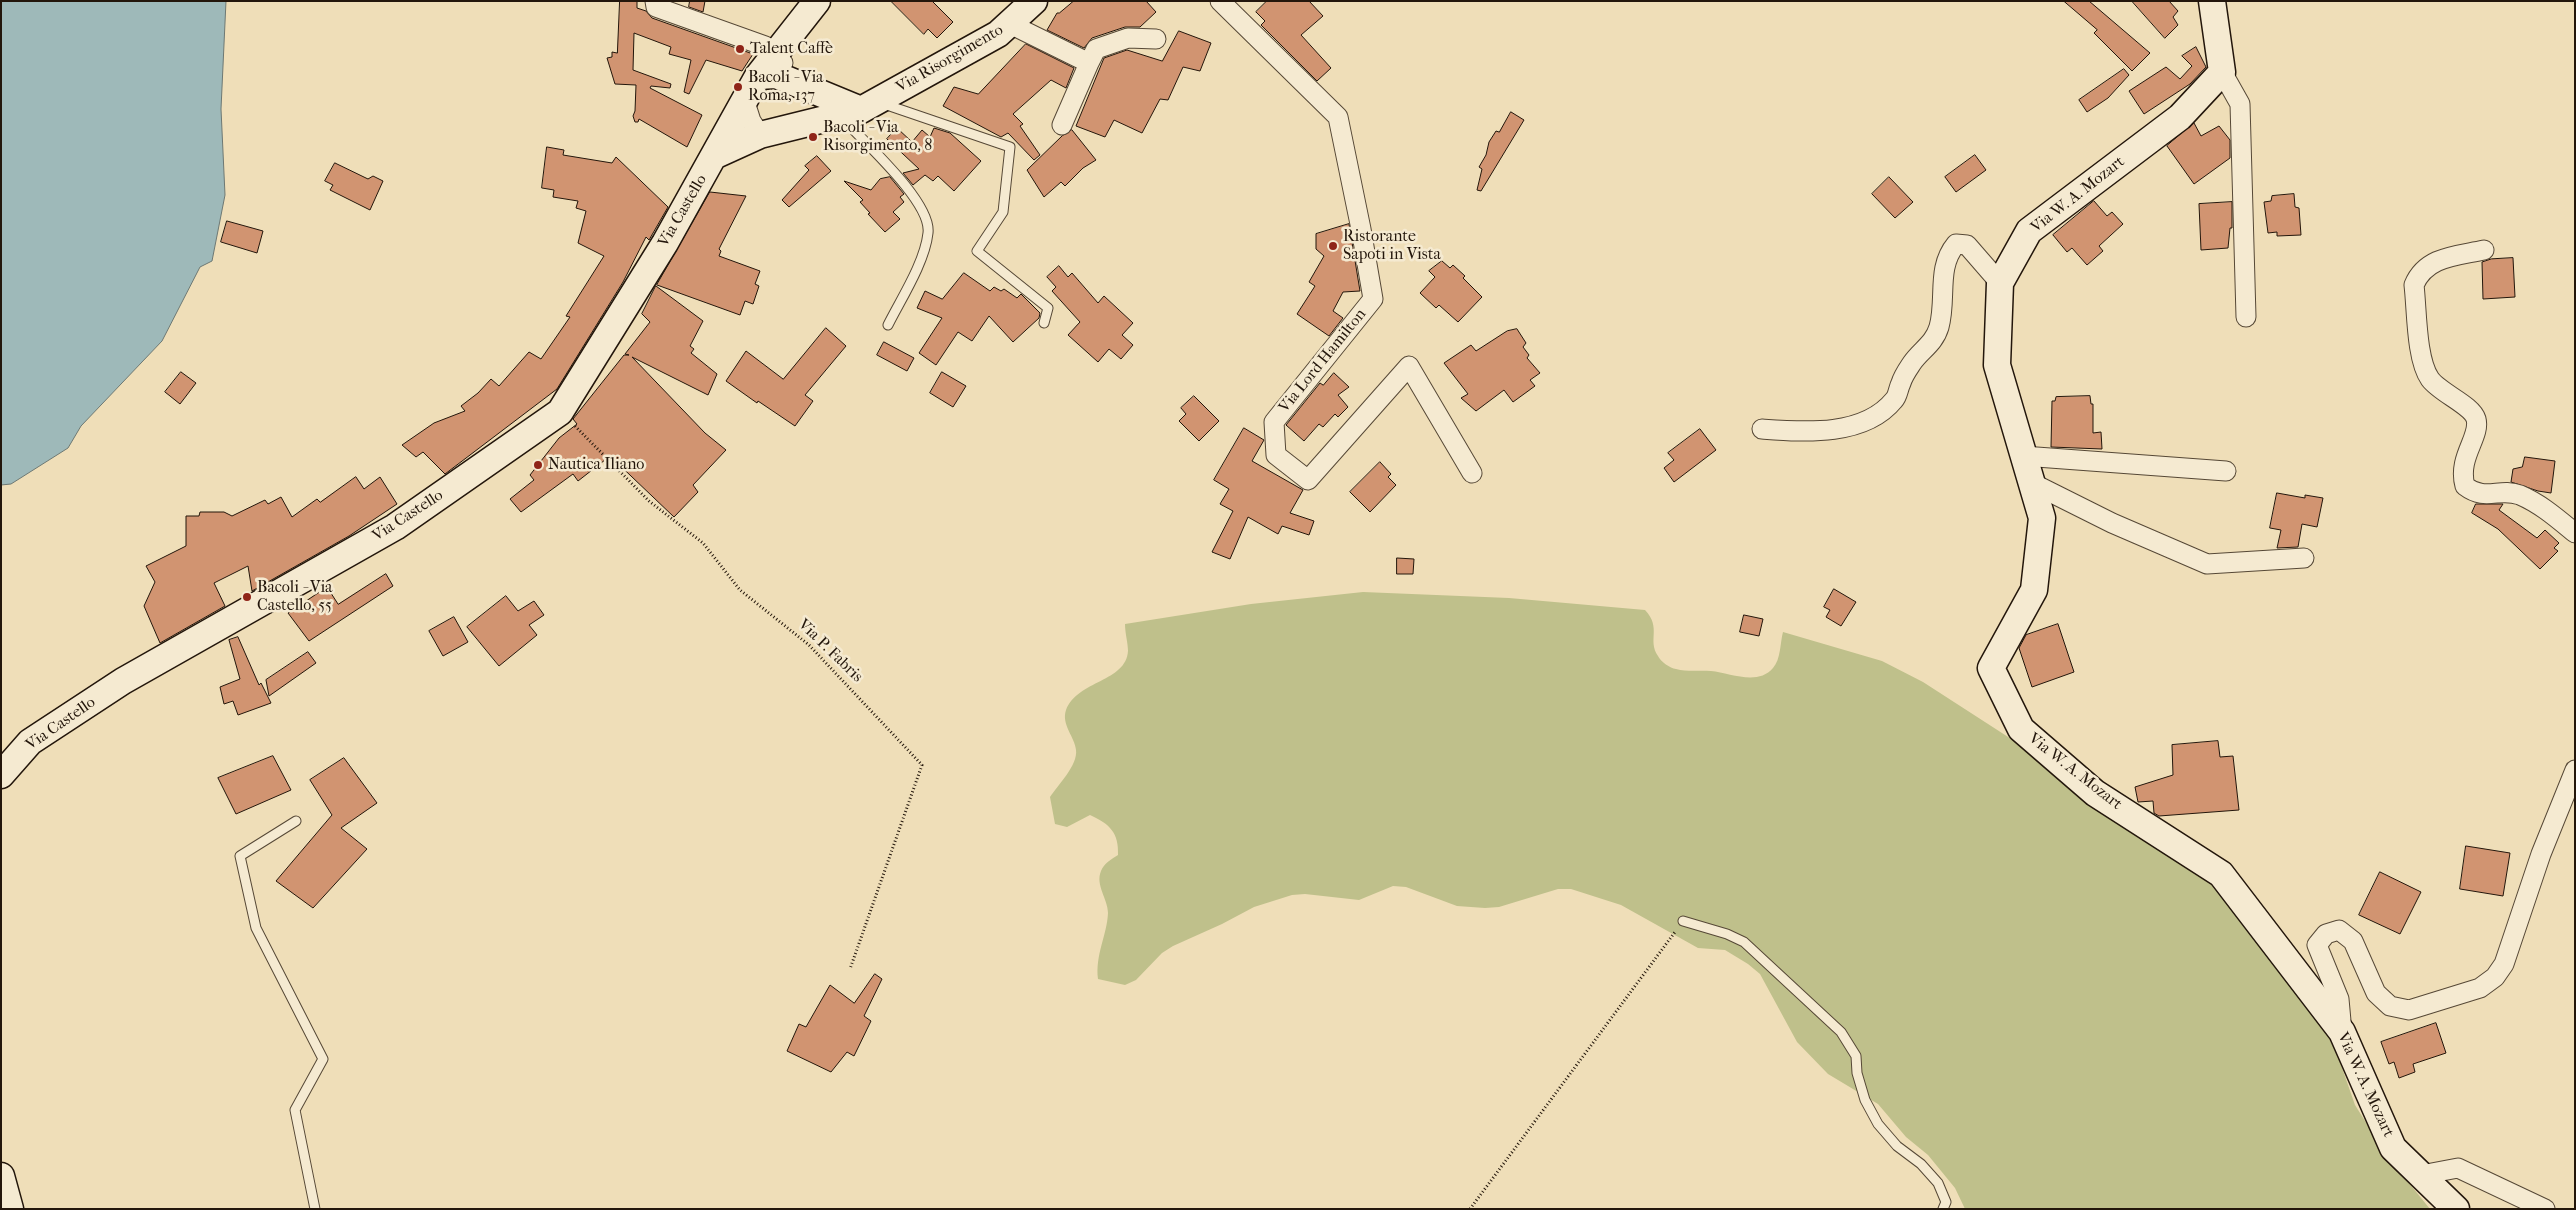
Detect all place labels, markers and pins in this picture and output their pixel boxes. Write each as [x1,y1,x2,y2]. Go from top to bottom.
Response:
place label: Talent Caffè [750,39,833,59]
marker: Talent Caffè [734,43,746,55]
place label: Bacoli - Via Roma, 137 [748,68,824,106]
marker: Bacoli - Via Roma, 137 [732,81,744,93]
place label: Bacoli - Via Risorgimento, 8 [823,118,932,156]
marker: Bacoli - Via Risorgimento, 8 [807,131,819,143]
place label: Ristorante Sapoti in Vista [1343,227,1441,265]
marker: Ristorante Sapoti in Vista [1327,240,1339,252]
place label: Nautica Iliano [548,455,644,475]
marker: Nautica Iliano [532,459,544,471]
place label: Bacoli - Via Castello, 55 [257,578,333,616]
marker: Bacoli - Via Castello, 55 [241,591,253,603]

